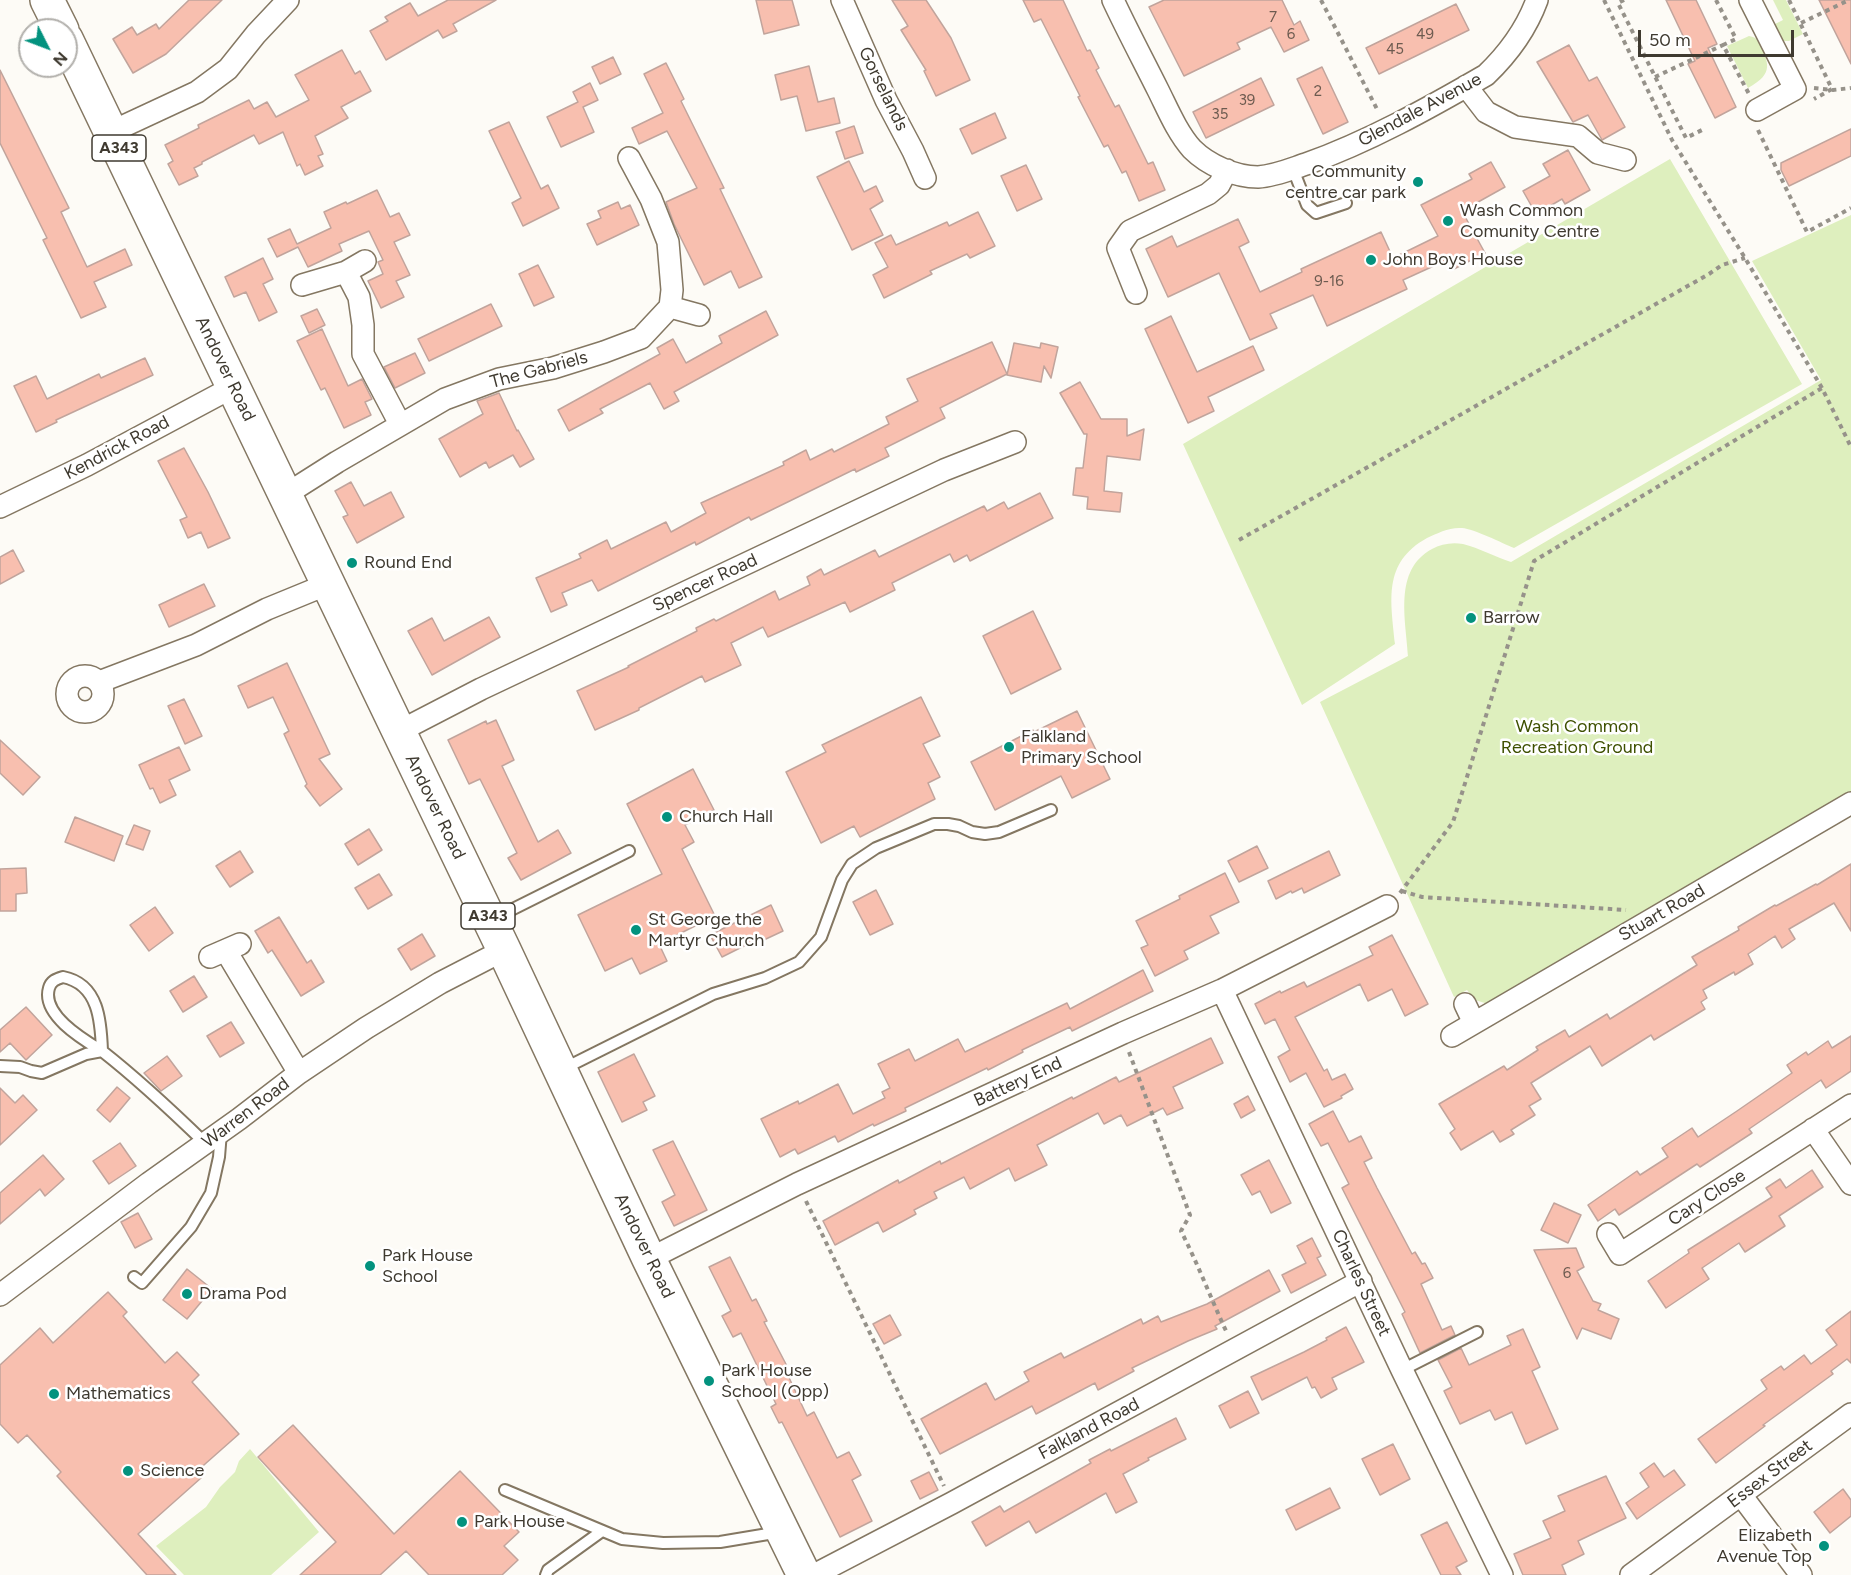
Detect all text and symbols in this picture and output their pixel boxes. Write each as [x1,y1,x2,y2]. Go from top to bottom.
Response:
house number: 7 [1269,9,1277,27]
north arrow [18,18,78,78]
scale bar [1641,18,1797,56]
house number: 6 [1287,26,1295,44]
house number: 49 [1416,26,1434,44]
text: 50 m [1649,29,1691,51]
house number: 45 [1386,41,1404,59]
street label: Gorselands [853,44,913,134]
text: N [49,48,71,70]
street label: Glendale Avenue [1355,68,1485,152]
house number: 2 [1314,83,1322,101]
house number: 39 [1239,92,1255,110]
house number: 35 [1212,106,1228,124]
road number: A343 [92,135,146,161]
place label: Community centre car park [1285,161,1406,204]
marker: Community centre car park [1411,175,1425,189]
place label: Wash Common Comunity Centre [1460,200,1599,242]
marker: Wash Common Comunity Centre [1441,214,1455,228]
place label: John Boys House [1383,249,1523,271]
marker: John Boys House [1364,253,1378,267]
house number: 9-16 [1314,273,1344,291]
street label: Andover Road [190,313,260,425]
street label: The Gabriels [488,347,590,393]
street label: Kendrick Road [61,411,173,485]
street label: Spencer Road [649,549,761,617]
place label: Round End [364,552,452,574]
marker: Round End [345,556,359,570]
place label: Barrow [1483,607,1540,629]
marker: Barrow [1464,611,1478,625]
park label: Wash Common Recreation Ground [1501,716,1653,758]
place label: Falkland Primary School [1021,726,1142,768]
marker: Falkland Primary School [1002,740,1016,754]
street label: Andover Road [400,751,470,863]
place label: Church Hall [679,806,773,828]
marker: Church Hall [660,810,674,824]
street label: Stuart Road [1615,880,1709,946]
road number: A343 [461,903,515,929]
place label: St George the Martyr Church [648,909,764,952]
marker: St George the Martyr Church [629,923,643,937]
street label: Battery End [970,1052,1066,1112]
street label: Warren Road [198,1073,294,1153]
street label: Cary Close [1664,1165,1750,1231]
street label: Andover Road [609,1190,679,1302]
street label: Charles Street [1327,1226,1395,1340]
place label: Park House School [382,1245,473,1288]
marker: Park House School [363,1259,377,1273]
house number: 6 [1563,1265,1571,1283]
place label: Drama Pod [199,1283,287,1305]
marker: Drama Pod [180,1287,194,1301]
place label: Park House School (Opp) [721,1360,829,1402]
marker: Park House School (Opp) [702,1374,716,1388]
place label: Mathematics [66,1383,171,1405]
marker: Mathematics [47,1387,61,1401]
street label: Falkland Road [1035,1393,1143,1465]
street label: Essex Street [1723,1435,1817,1513]
place label: Science [140,1460,204,1482]
marker: Science [121,1464,135,1478]
place label: Park House [474,1511,565,1533]
marker: Park House [455,1515,469,1529]
place label: Elizabeth Avenue Top [1717,1525,1812,1568]
marker: Elizabeth Avenue Top [1817,1539,1831,1553]

